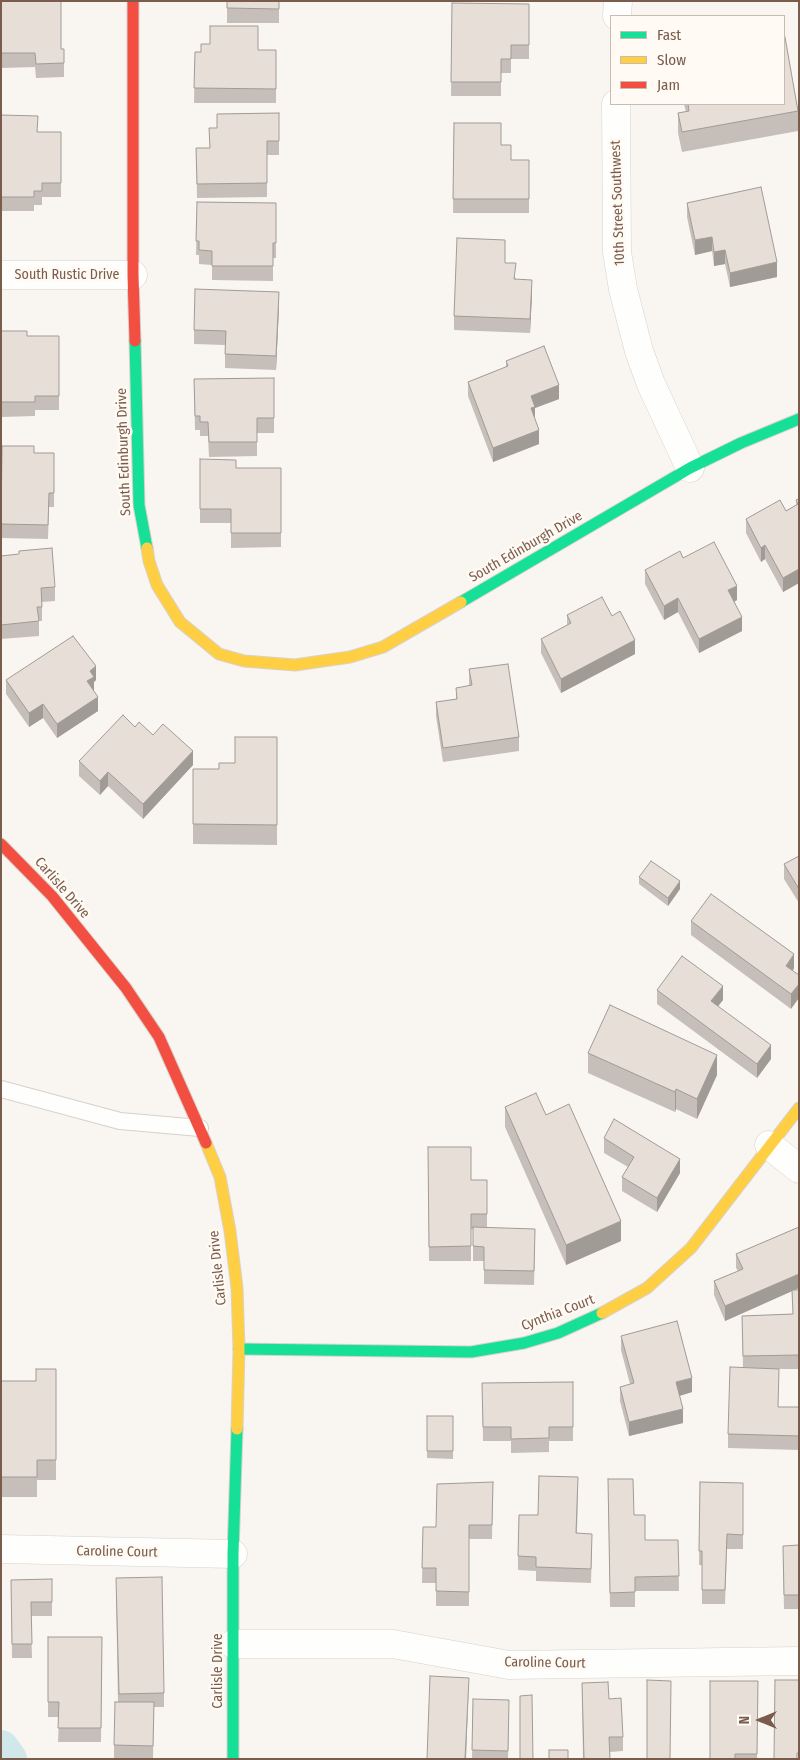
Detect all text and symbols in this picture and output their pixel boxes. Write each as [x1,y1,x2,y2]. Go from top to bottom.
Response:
legend [610,15,785,105]
text: Fast [657,26,681,44]
text: Slow [657,51,686,69]
text: Jam [657,76,680,94]
street label: 10th Street Southwest [607,140,629,266]
street label: South Rustic Drive [15,267,119,283]
street label: South Edinburgh Drive [113,388,135,516]
street label: South Edinburgh Drive [466,508,586,586]
street label: Carlisle Drive [31,854,93,922]
street label: Carlisle Drive [206,1230,230,1306]
street label: Cynthia Court [519,1291,597,1335]
street label: Caroline Court [76,1543,158,1561]
street label: Carlisle Drive [210,1633,226,1709]
street label: Caroline Court [504,1654,586,1672]
north arrow [735,1695,785,1745]
text: N [736,1716,753,1724]

